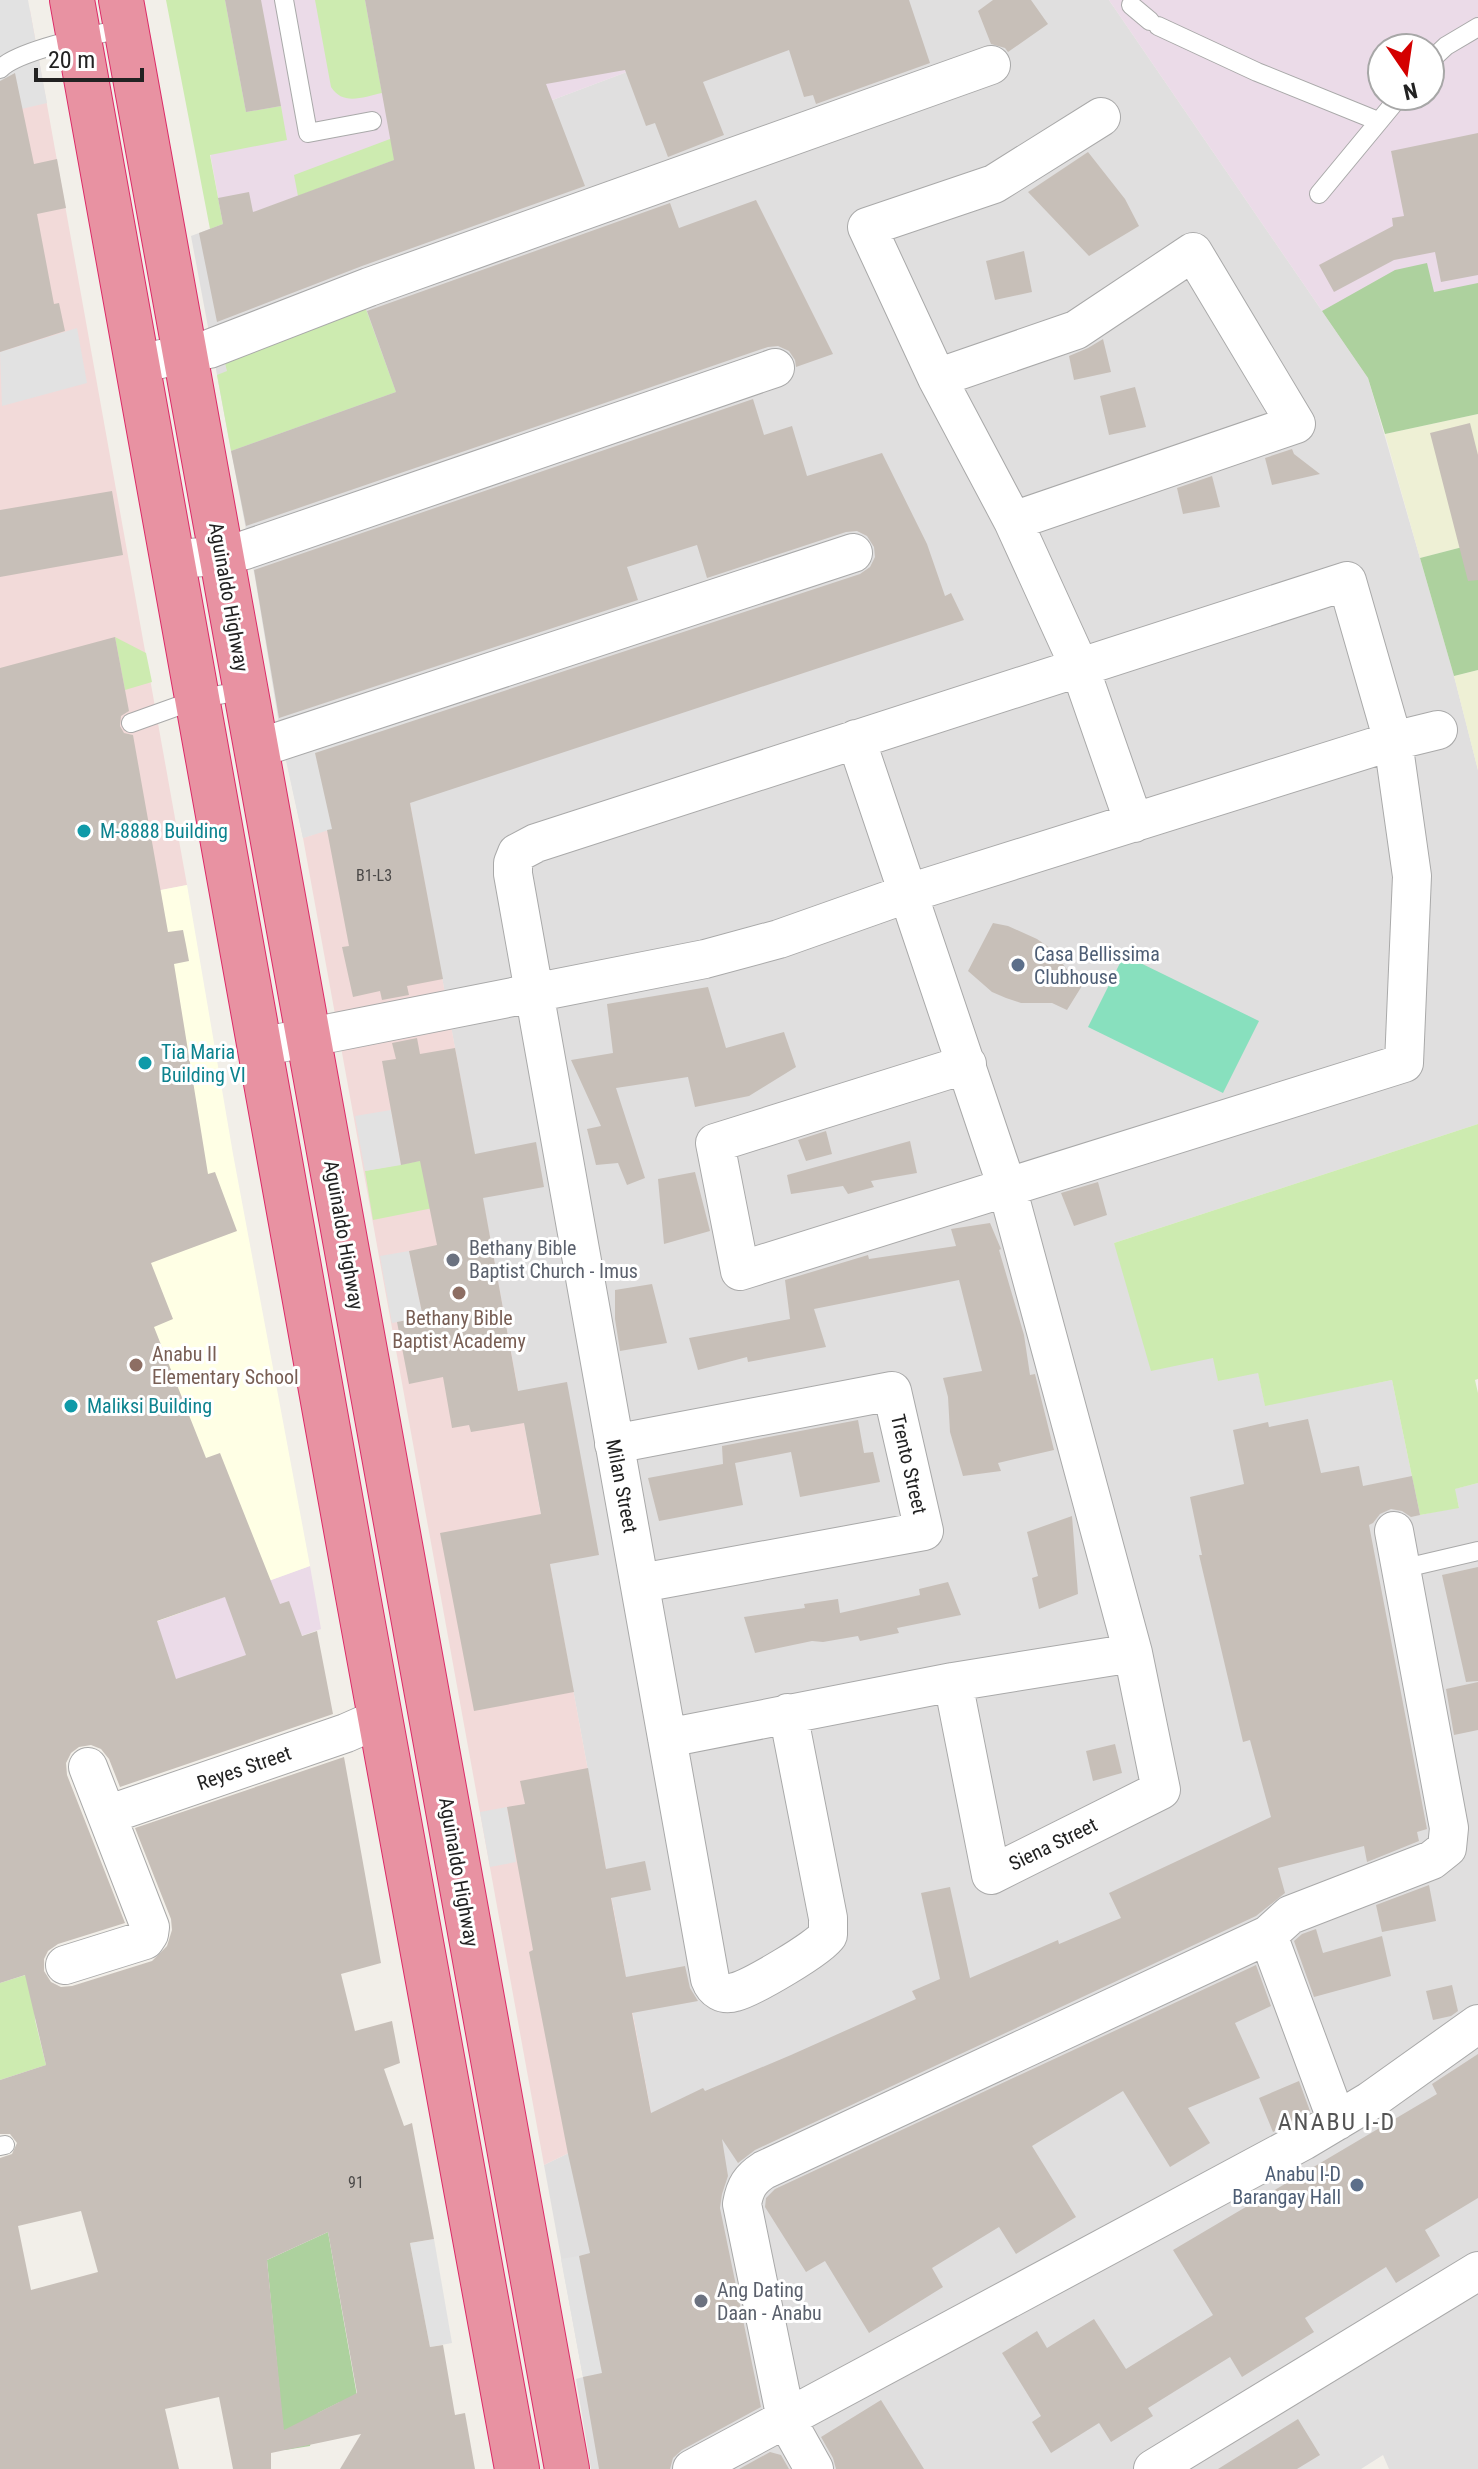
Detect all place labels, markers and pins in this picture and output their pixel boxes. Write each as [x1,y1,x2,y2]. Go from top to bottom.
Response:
place label: M-8888 Building [100,819,228,843]
marker: M-8888 Building [75,822,93,840]
place label: Casa Bellissima Clubhouse [1034,942,1160,989]
marker: Casa Bellissima Clubhouse [1009,956,1027,974]
place label: Tia Maria Building VI [161,1040,246,1087]
marker: Tia Maria Building VI [136,1054,154,1072]
place label: Bethany Bible Baptist Church - Imus [469,1236,638,1283]
marker: Bethany Bible Baptist Church - Imus [444,1251,462,1269]
marker: Bethany Bible Baptist Academy [450,1284,468,1302]
place label: Bethany Bible Baptist Academy [392,1306,526,1353]
place label: Anabu II Elementary School [152,1342,299,1389]
marker: Anabu II Elementary School [127,1356,145,1374]
place label: Maliksi Building [87,1394,212,1418]
marker: Maliksi Building [62,1397,80,1415]
place label: Anabu I-D Barangay Hall [1232,2162,1341,2209]
marker: Anabu I-D Barangay Hall [1348,2176,1366,2194]
place label: Ang Dating Daan - Anabu [717,2278,822,2325]
marker: Ang Dating Daan - Anabu [692,2292,710,2310]

